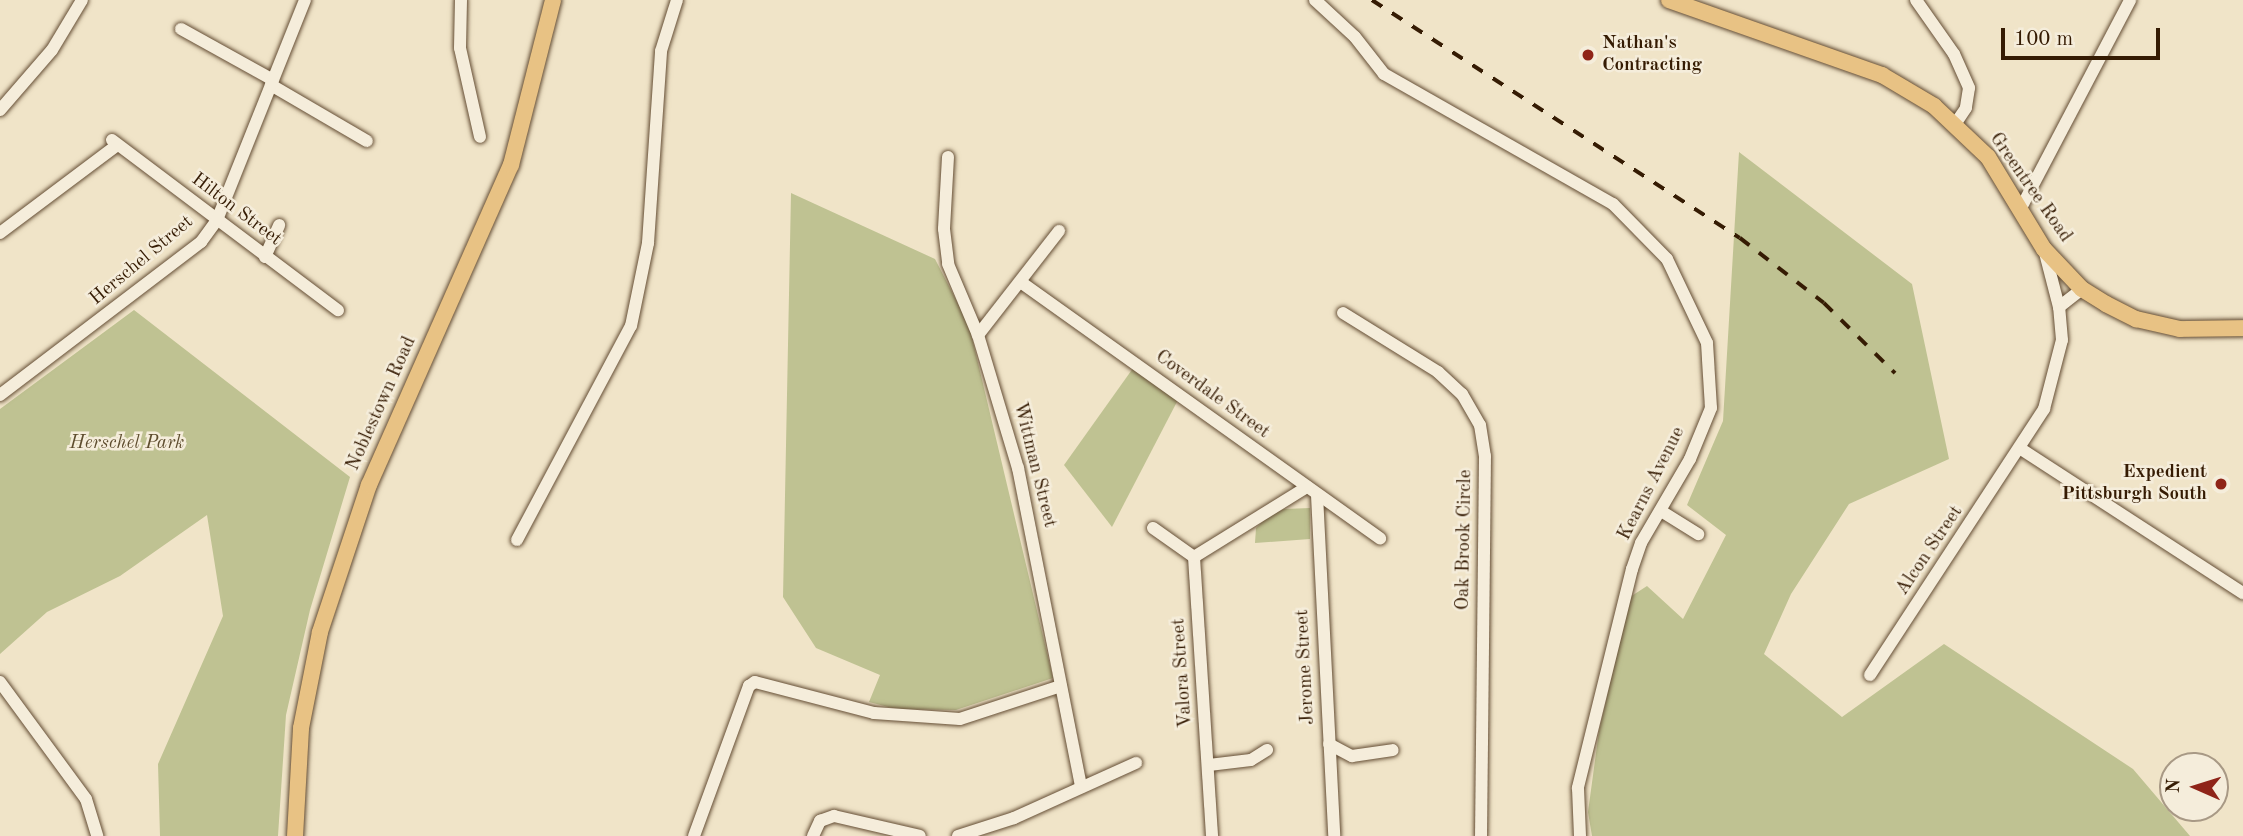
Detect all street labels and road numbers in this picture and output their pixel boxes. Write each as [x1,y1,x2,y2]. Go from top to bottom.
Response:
street label: Greentree Road [1984,129,2076,247]
street label: Hilton Street [186,169,286,251]
street label: Herschel Street [86,211,198,311]
street label: Noblestown Road [342,333,422,475]
street label: Coverdale Street [1150,346,1274,444]
street label: Wittman Street [1007,400,1061,530]
street label: Kearns Avenue [1614,423,1690,545]
street label: Oak Brook Circle [1452,469,1478,611]
street label: Alcon Street [1892,502,1968,600]
street label: Jerome Street [1292,609,1320,725]
street label: Valora Street [1168,617,1198,729]

